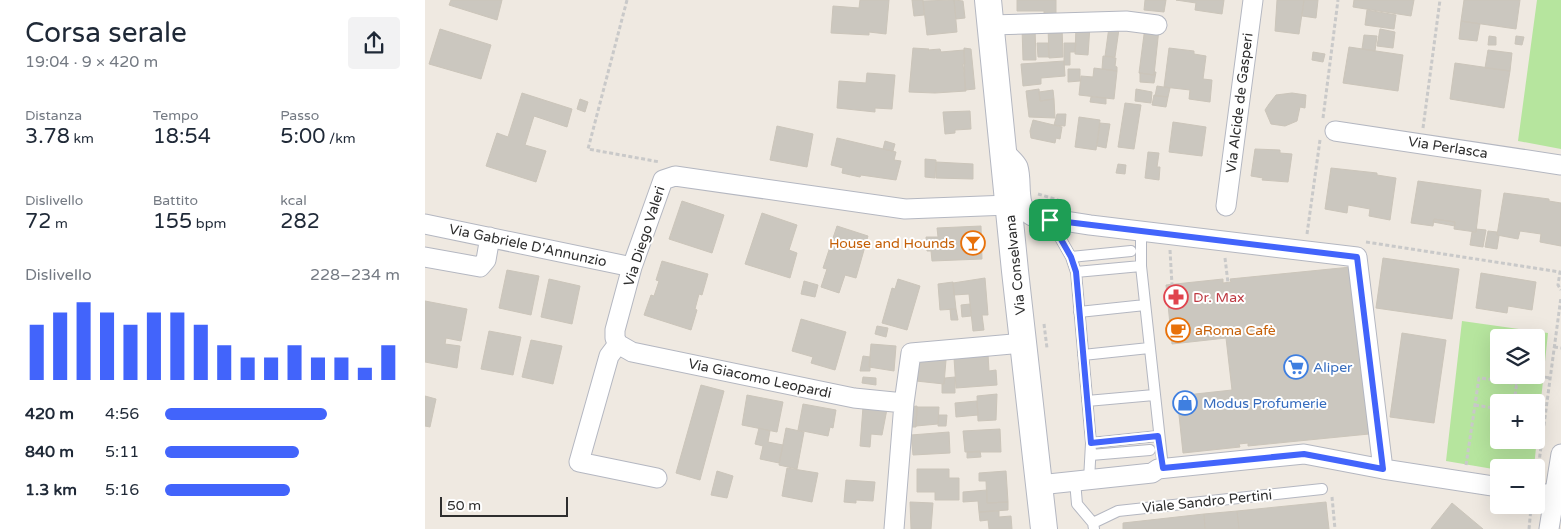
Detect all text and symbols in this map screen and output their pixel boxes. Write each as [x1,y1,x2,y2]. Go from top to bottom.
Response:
text: Corsa serale [25,16,187,50]
button: share [348,17,400,69]
street label: Via Alcide de Gasperi [1222,32,1257,174]
text: 19:04 · 9 × 420 m [25,52,158,72]
text: Distanza [25,107,82,124]
text: Tempo [153,107,198,124]
text: Passo [280,107,319,124]
text: 3.78 [25,124,70,149]
text: 18:54 [153,124,211,149]
text: 5:00 [280,124,325,149]
text: km [70,130,94,147]
text: /km [325,130,356,147]
street label: Via Perlasca [1407,133,1489,162]
street label: Via Diego Valeri [620,184,669,288]
text: Dislivello [25,192,83,209]
text: Battito [153,192,198,209]
text: kcal [280,192,307,209]
pin [1029,199,1071,241]
icon: arrive [1036,206,1064,234]
text: 72 [25,209,51,234]
text: 155 [153,209,192,234]
text: 282 [280,209,320,234]
street label: Via Conselvana [1002,214,1029,316]
text: m [51,215,68,232]
text: bpm [192,215,226,232]
street label: Via Gabriele D'Annunzio [448,220,608,271]
bar icon: House and Hounds [960,230,986,256]
place label: House and Hounds [829,235,955,252]
text: Dislivello [25,265,92,285]
text: 228–234 m [310,265,400,285]
pharmacy icon: Dr. Max [1163,284,1189,310]
place label: Dr. Max [1193,289,1245,306]
cafe icon: aRoma Cafè [1165,317,1191,343]
place label: aRoma Cafè [1195,322,1276,339]
map controls [1490,329,1545,514]
button: layers [1490,329,1545,384]
supermarket icon: Aliper [1283,354,1309,380]
street label: Via Giacomo Leopardi [687,355,833,402]
place label: Aliper [1313,359,1353,376]
shop icon: Modus Profumerie [1172,390,1198,416]
button: + [1490,394,1545,449]
place label: Modus Profumerie [1203,395,1327,412]
text: 420 m [25,404,74,424]
text: 4:56 [105,404,139,424]
text: 840 m [25,442,74,462]
text: 5:11 [105,442,139,462]
button: − [1490,459,1545,514]
text: 1.3 km [25,480,77,500]
text: 5:16 [105,480,139,500]
street label: Viale Sandro Pertini [1141,486,1273,517]
scale bar [440,494,567,517]
text: 50 m [447,497,481,514]

